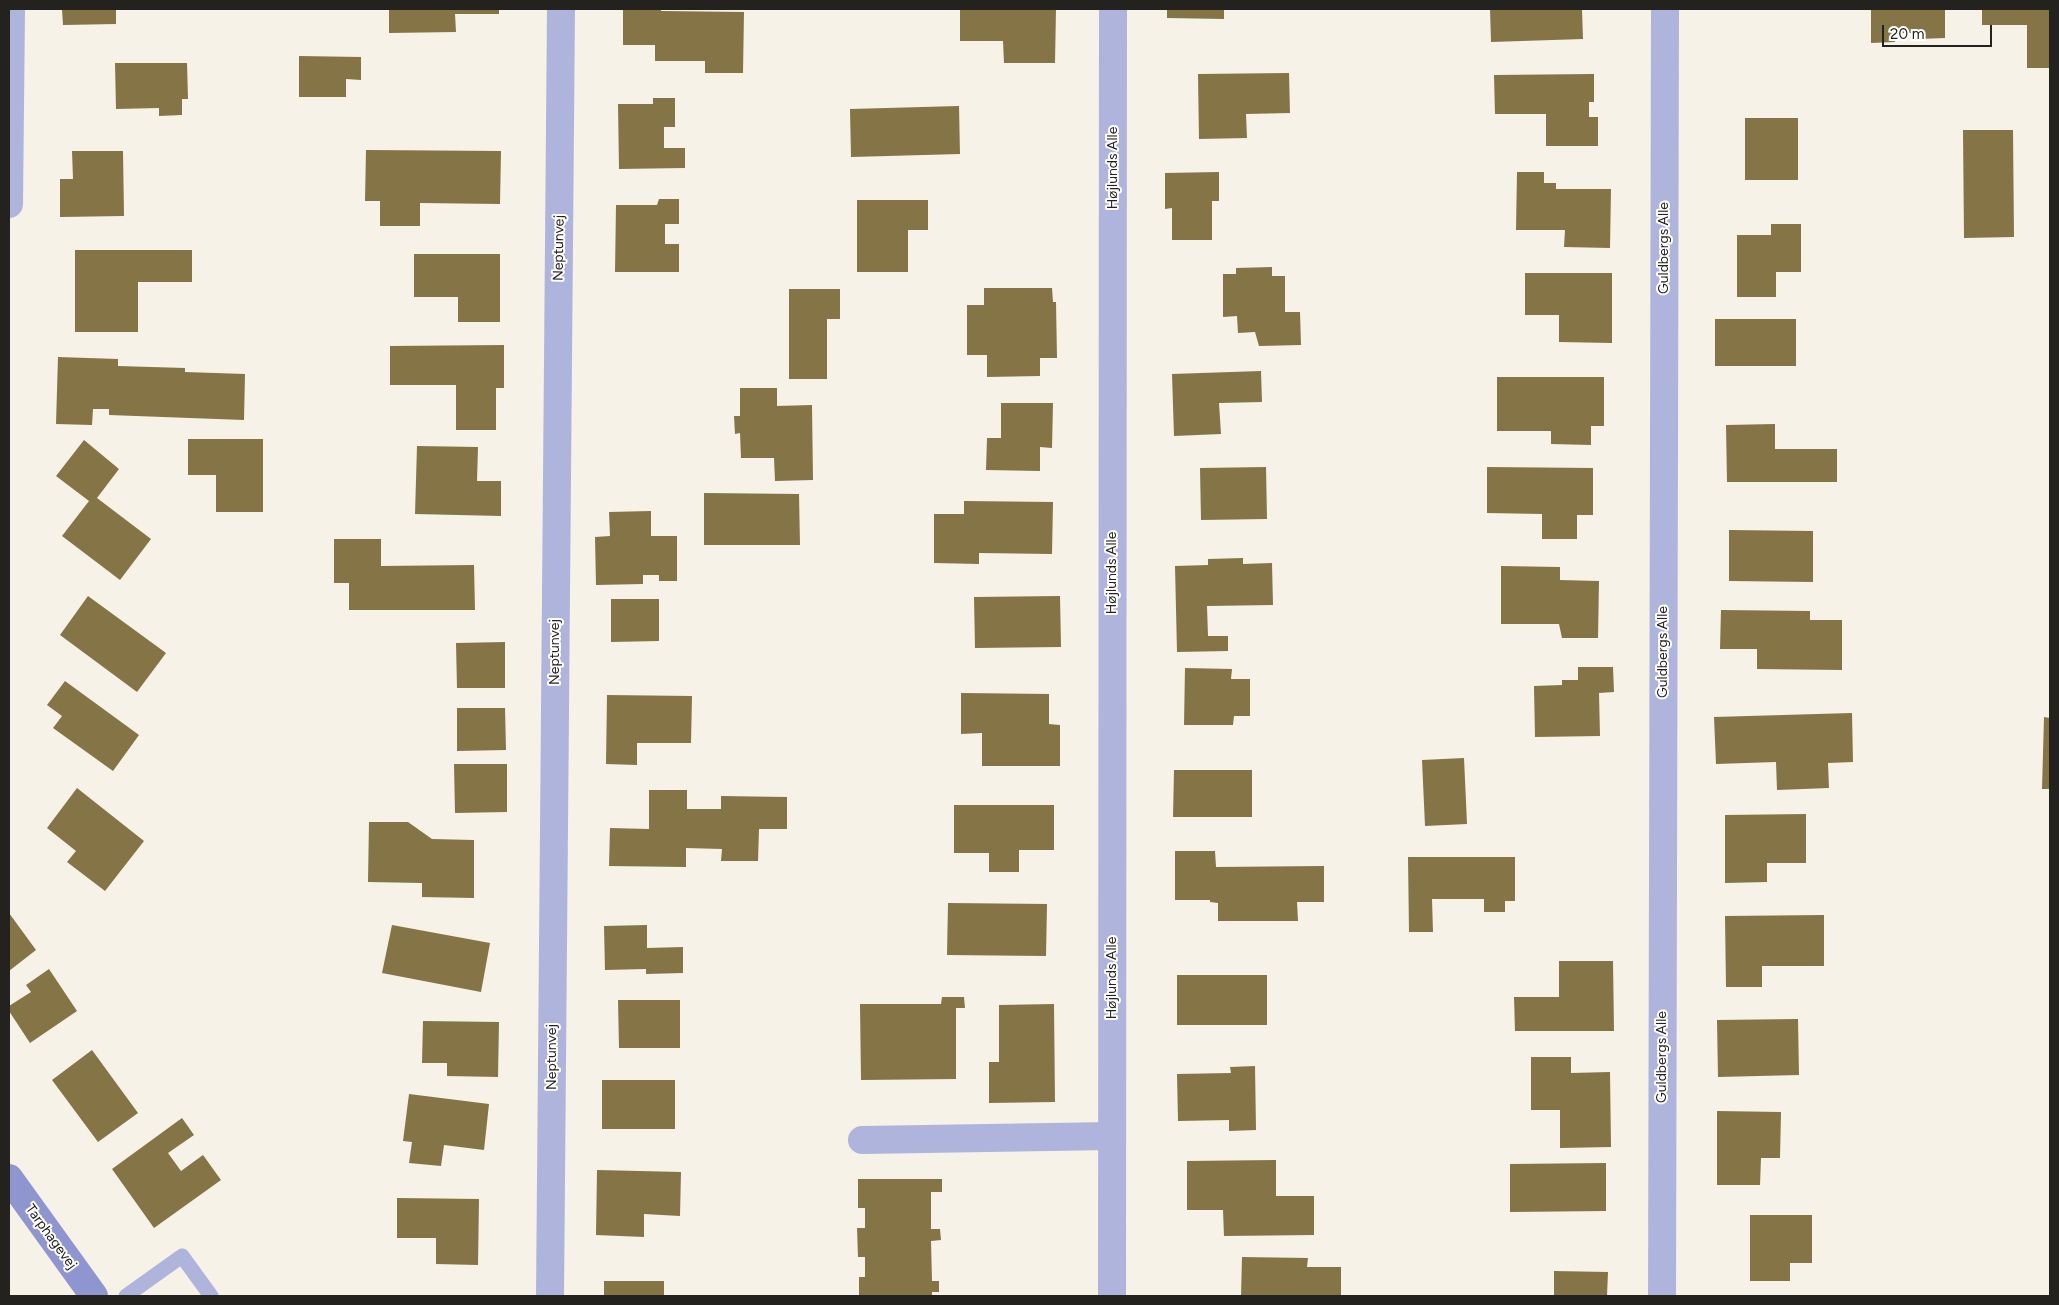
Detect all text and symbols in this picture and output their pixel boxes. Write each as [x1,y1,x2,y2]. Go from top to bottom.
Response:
scale bar [1884,15,1994,47]
text: 20 m [1890,25,1924,43]
street label: Højlunds Alle [1105,127,1121,209]
street label: Guldbergs Alle [1656,202,1672,294]
street label: Neptunvej [550,215,568,281]
street label: Højlunds Alle [1104,532,1120,614]
street label: Guldbergs Alle [1655,606,1671,698]
street label: Neptunvej [547,619,563,685]
street label: Højlunds Alle [1104,937,1120,1019]
street label: Guldbergs Alle [1654,1011,1670,1103]
street label: Neptunvej [544,1024,560,1090]
street label: Tarphagevej [22,1201,80,1273]

